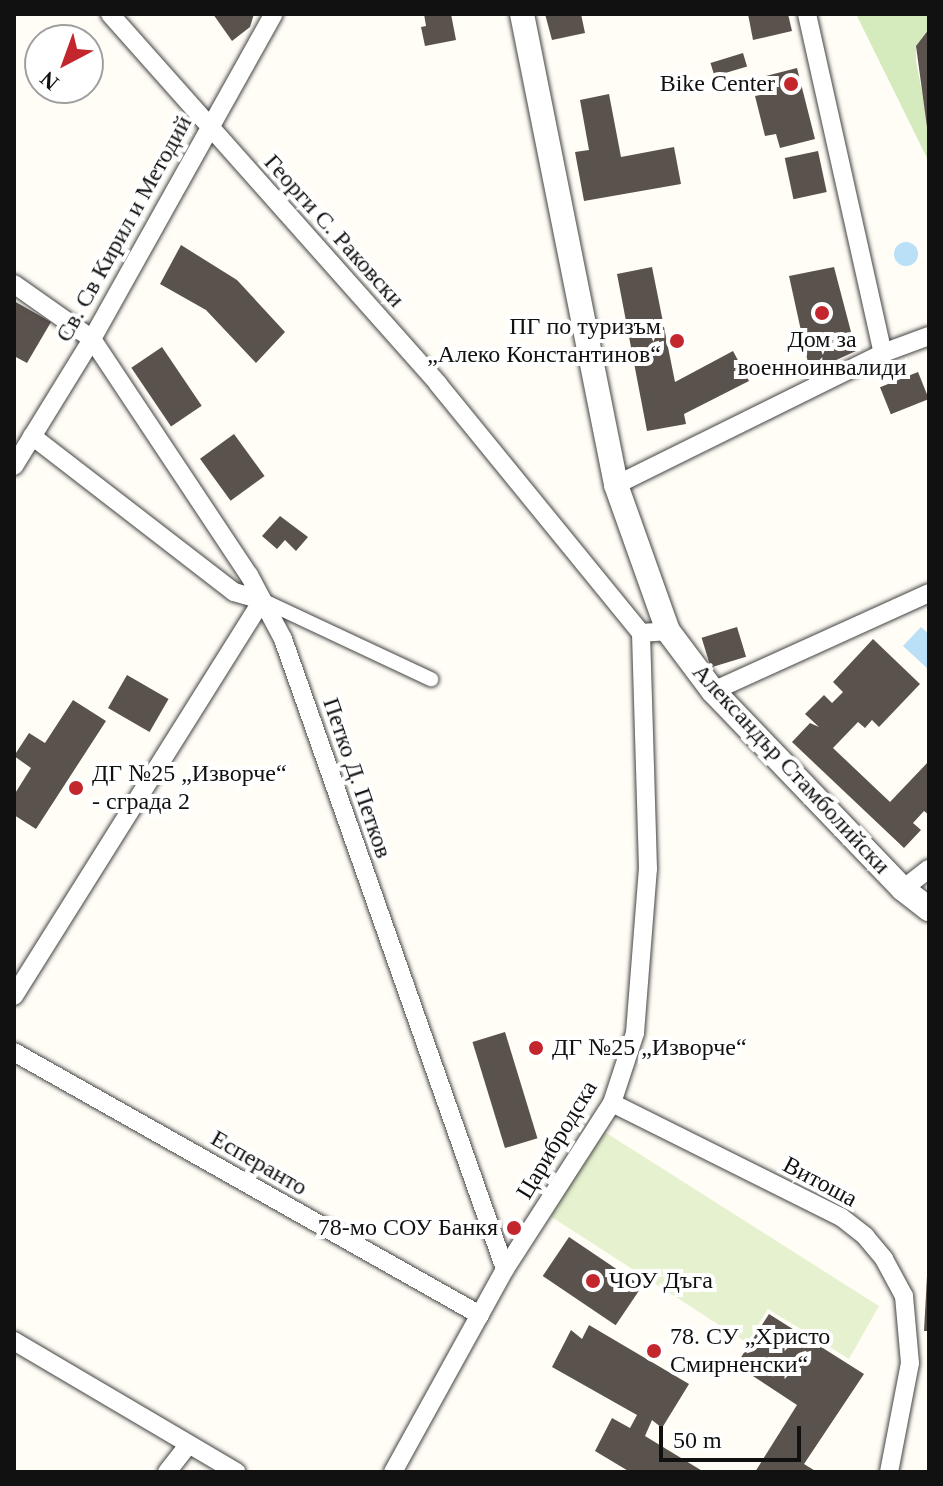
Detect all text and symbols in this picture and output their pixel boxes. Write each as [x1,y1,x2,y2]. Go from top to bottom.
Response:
north arrow [24,24,104,104]
text: N [35,66,63,96]
place label: Bike Center [660,70,775,98]
marker: Bike Center [782,75,800,93]
street label: Св. Св Кирил и Методий [50,111,198,347]
street label: Георги С. Раковски [258,148,410,314]
marker: Дом за военноинвалиди [813,304,831,322]
place label: ПГ по туризъм „Алеко Константинов“ [427,313,661,369]
place label: Дом за военноинвалиди [737,326,907,382]
marker: ПГ по туризъм „Алеко Константинов“ [668,332,686,350]
street label: Александър Стамболийски [686,658,896,880]
street label: Петко Д. Петков [316,694,398,862]
place label: ДГ №25 „Изворче“ - сграда 2 [92,760,287,816]
marker: ДГ №25 „Изворче“ - сграда 2 [67,779,85,797]
place label: ДГ №25 „Изворче“ [552,1034,747,1062]
marker: ДГ №25 „Изворче“ [527,1039,545,1057]
street label: Царибродска [510,1076,604,1204]
street label: Есперанто [206,1124,312,1202]
street label: Витоша [778,1150,862,1214]
place label: 78-мо СОУ Банкя [318,1214,498,1242]
marker: 78-мо СОУ Банкя [505,1219,523,1237]
place label: ЧОУ Дъга [609,1267,713,1295]
marker: ЧОУ Дъга [584,1272,602,1290]
place label: 78. СУ „Христо Смирненски“ [670,1323,830,1379]
marker: 78. СУ „Христо Смирненски“ [645,1342,663,1360]
scale bar [663,1410,805,1460]
text: 50 m [673,1427,722,1453]

